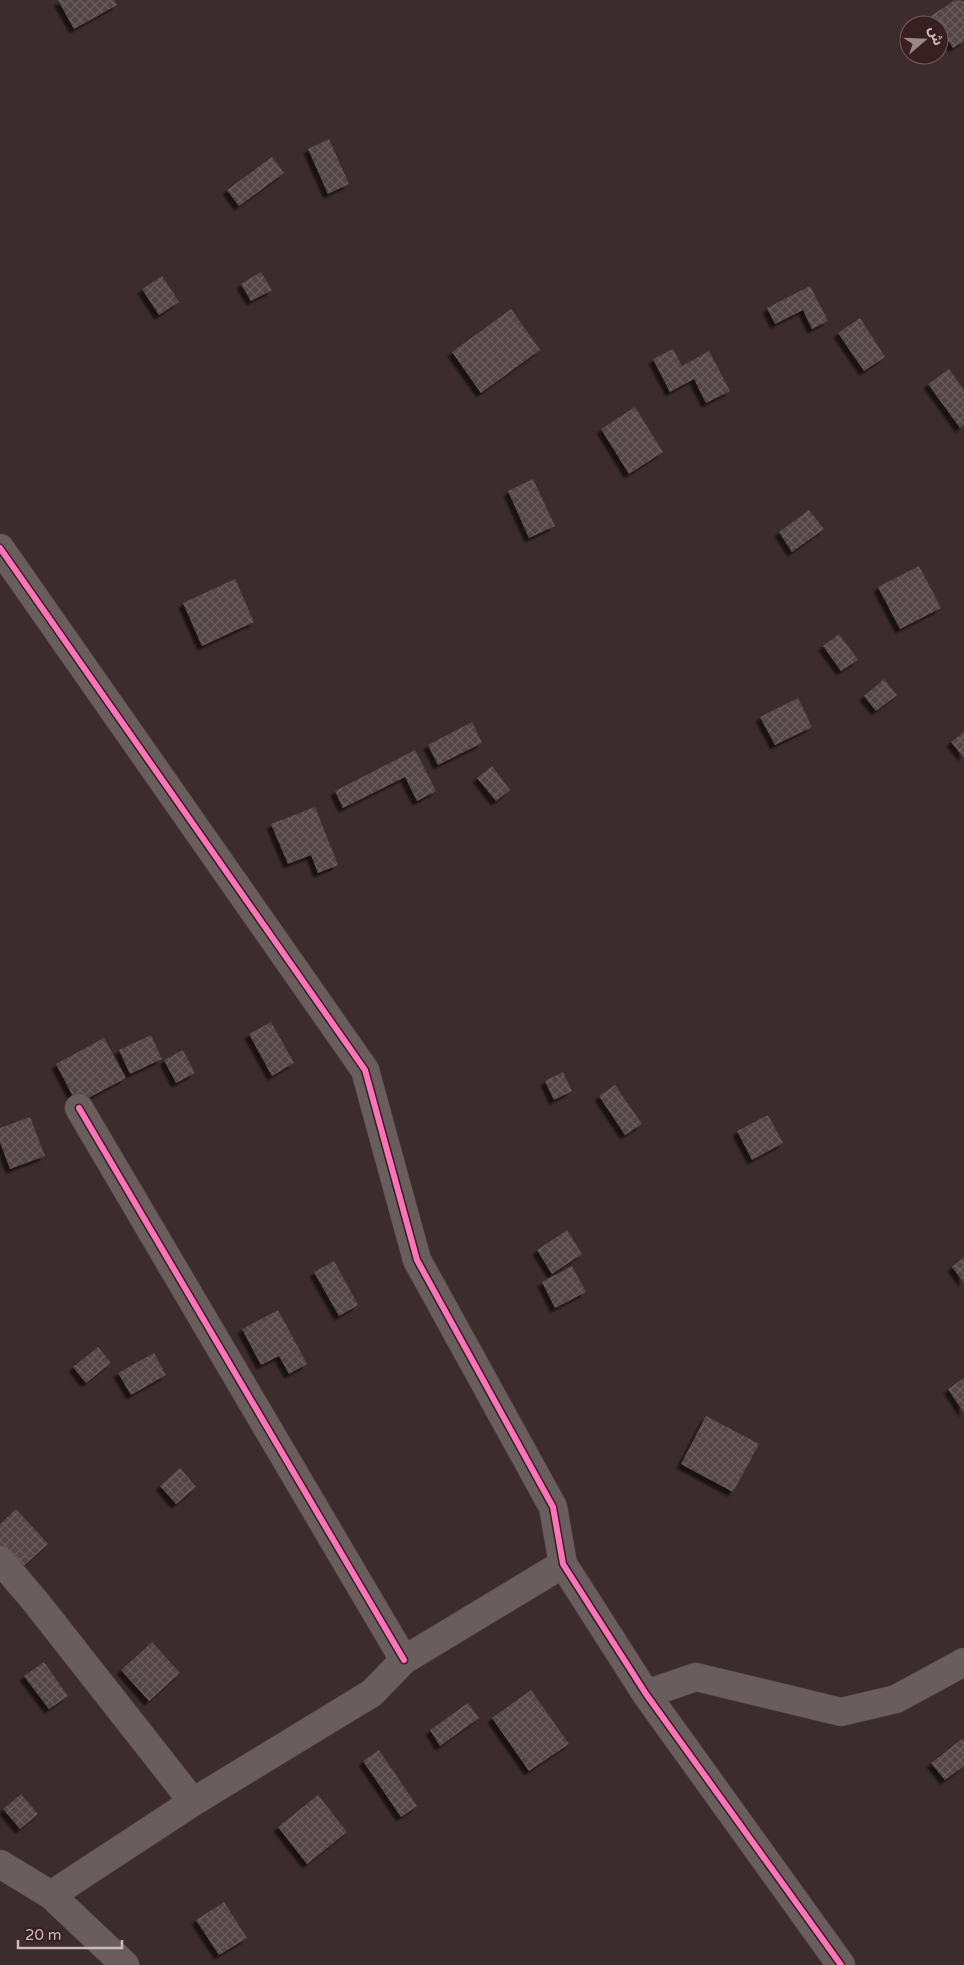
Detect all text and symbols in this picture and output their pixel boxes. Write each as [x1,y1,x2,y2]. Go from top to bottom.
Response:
north arrow [899,15,949,65]
text: ش [925,24,947,48]
scale bar [18,1918,121,1950]
text: 20 m [25,1926,62,1944]

